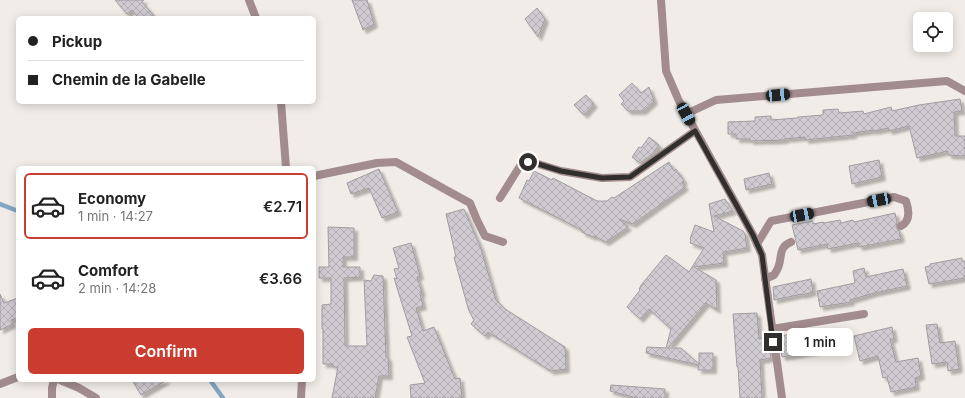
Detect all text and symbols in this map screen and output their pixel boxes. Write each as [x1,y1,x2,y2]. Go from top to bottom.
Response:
map controls [913,12,953,52]
button: locate [913,12,953,52]
text: Pickup [52,32,102,51]
text: Chemin de la Gabelle [52,70,206,89]
car [766,88,790,102]
car [675,101,697,127]
route start [519,153,537,171]
icon: car [30,188,66,224]
text: Economy [78,189,146,208]
car [866,192,892,208]
text: €2.71 [263,197,302,216]
car [789,207,815,223]
text: 1 min · 14:27 [78,208,153,224]
icon: car [30,260,66,296]
text: Comfort [78,261,139,280]
text: €3.66 [259,269,302,288]
text: 2 min · 14:28 [78,280,156,296]
button: Confirm [28,328,304,374]
callout: 1 min [787,328,853,356]
route end [764,333,782,351]
text: 1 min [804,334,836,350]

